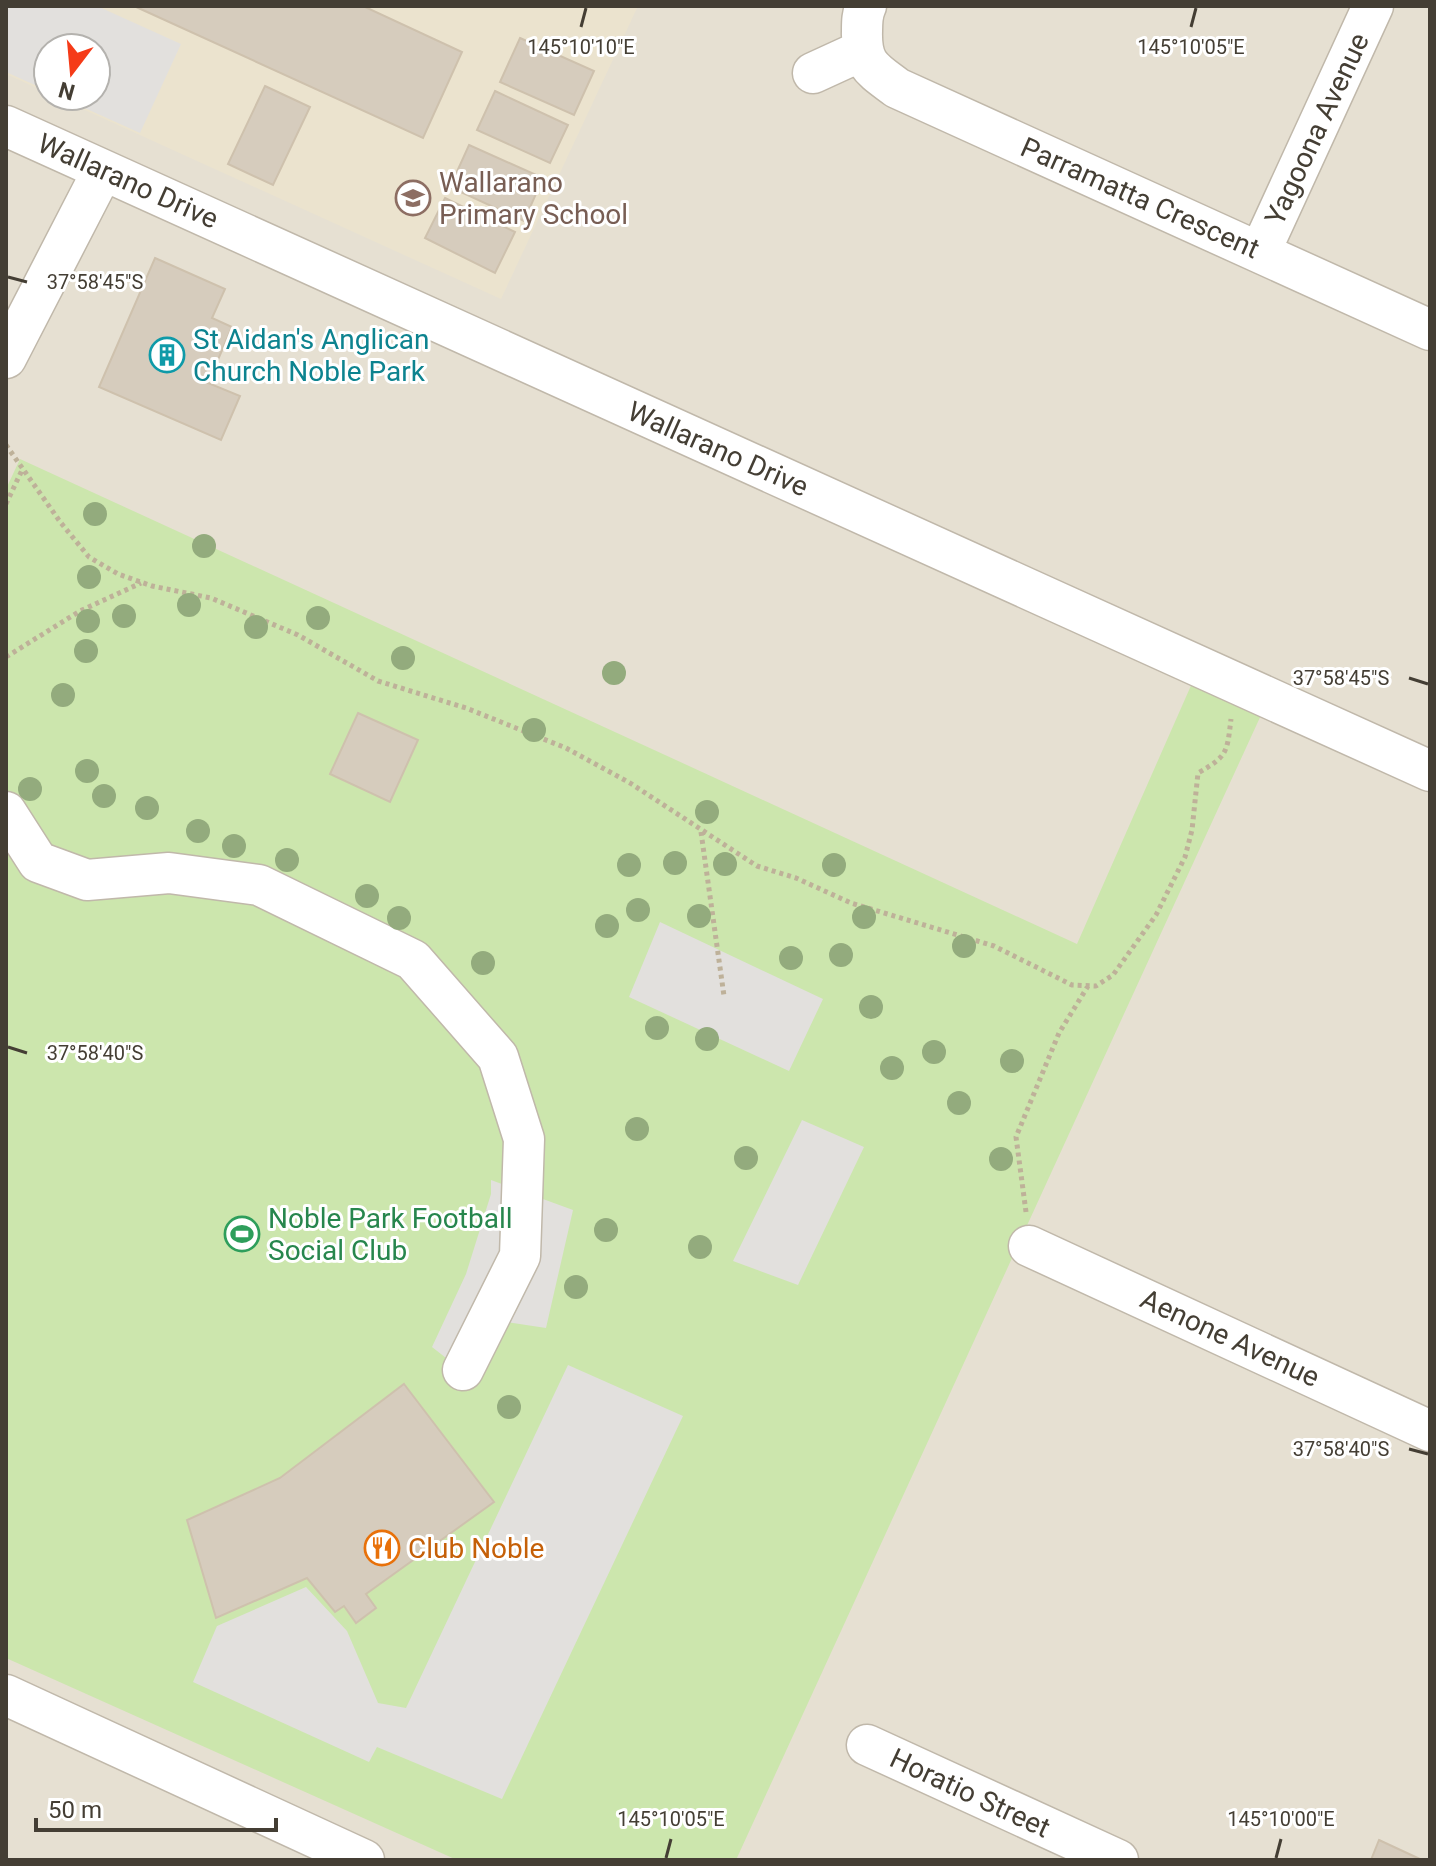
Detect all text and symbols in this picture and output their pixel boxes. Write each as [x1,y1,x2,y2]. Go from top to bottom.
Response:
street label: Yagoona Avenue [1258,28,1376,230]
north arrow [32,32,112,112]
text: 145°10'10"E [527,35,635,59]
text: 145°10'05"E [1137,35,1245,59]
text: N [56,77,78,105]
street label: Wallarano Drive [33,126,223,236]
street label: Parramatta Crescent [1016,131,1264,265]
place label: Wallarano Primary School [439,166,628,231]
school or university icon: Wallarano Primary School [394,179,432,217]
text: 37°58'45"S [47,270,143,294]
place label: St Aidan's Anglican Church Noble Park [193,323,429,388]
building icon: St Aidan's Anglican Church Noble Park [148,336,186,374]
street label: Wallarano Drive [623,394,813,504]
text: 37°58'45"S [1293,666,1389,690]
text: 37°58'40"S [47,1041,143,1065]
place label: Noble Park Football Social Club [268,1202,513,1267]
sports icon: Noble Park Football Social Club [223,1215,261,1253]
street label: Aenone Avenue [1135,1282,1325,1394]
text: 37°58'40"S [1293,1437,1389,1461]
restaurant icon: Club Noble [363,1529,401,1567]
place label: Club Noble [408,1532,544,1565]
street label: Horatio Street [885,1742,1055,1844]
scale bar [36,1782,276,1832]
text: 50 m [48,1796,102,1824]
text: 145°10'05"E [617,1807,725,1831]
text: 145°10'00"E [1227,1807,1335,1831]

